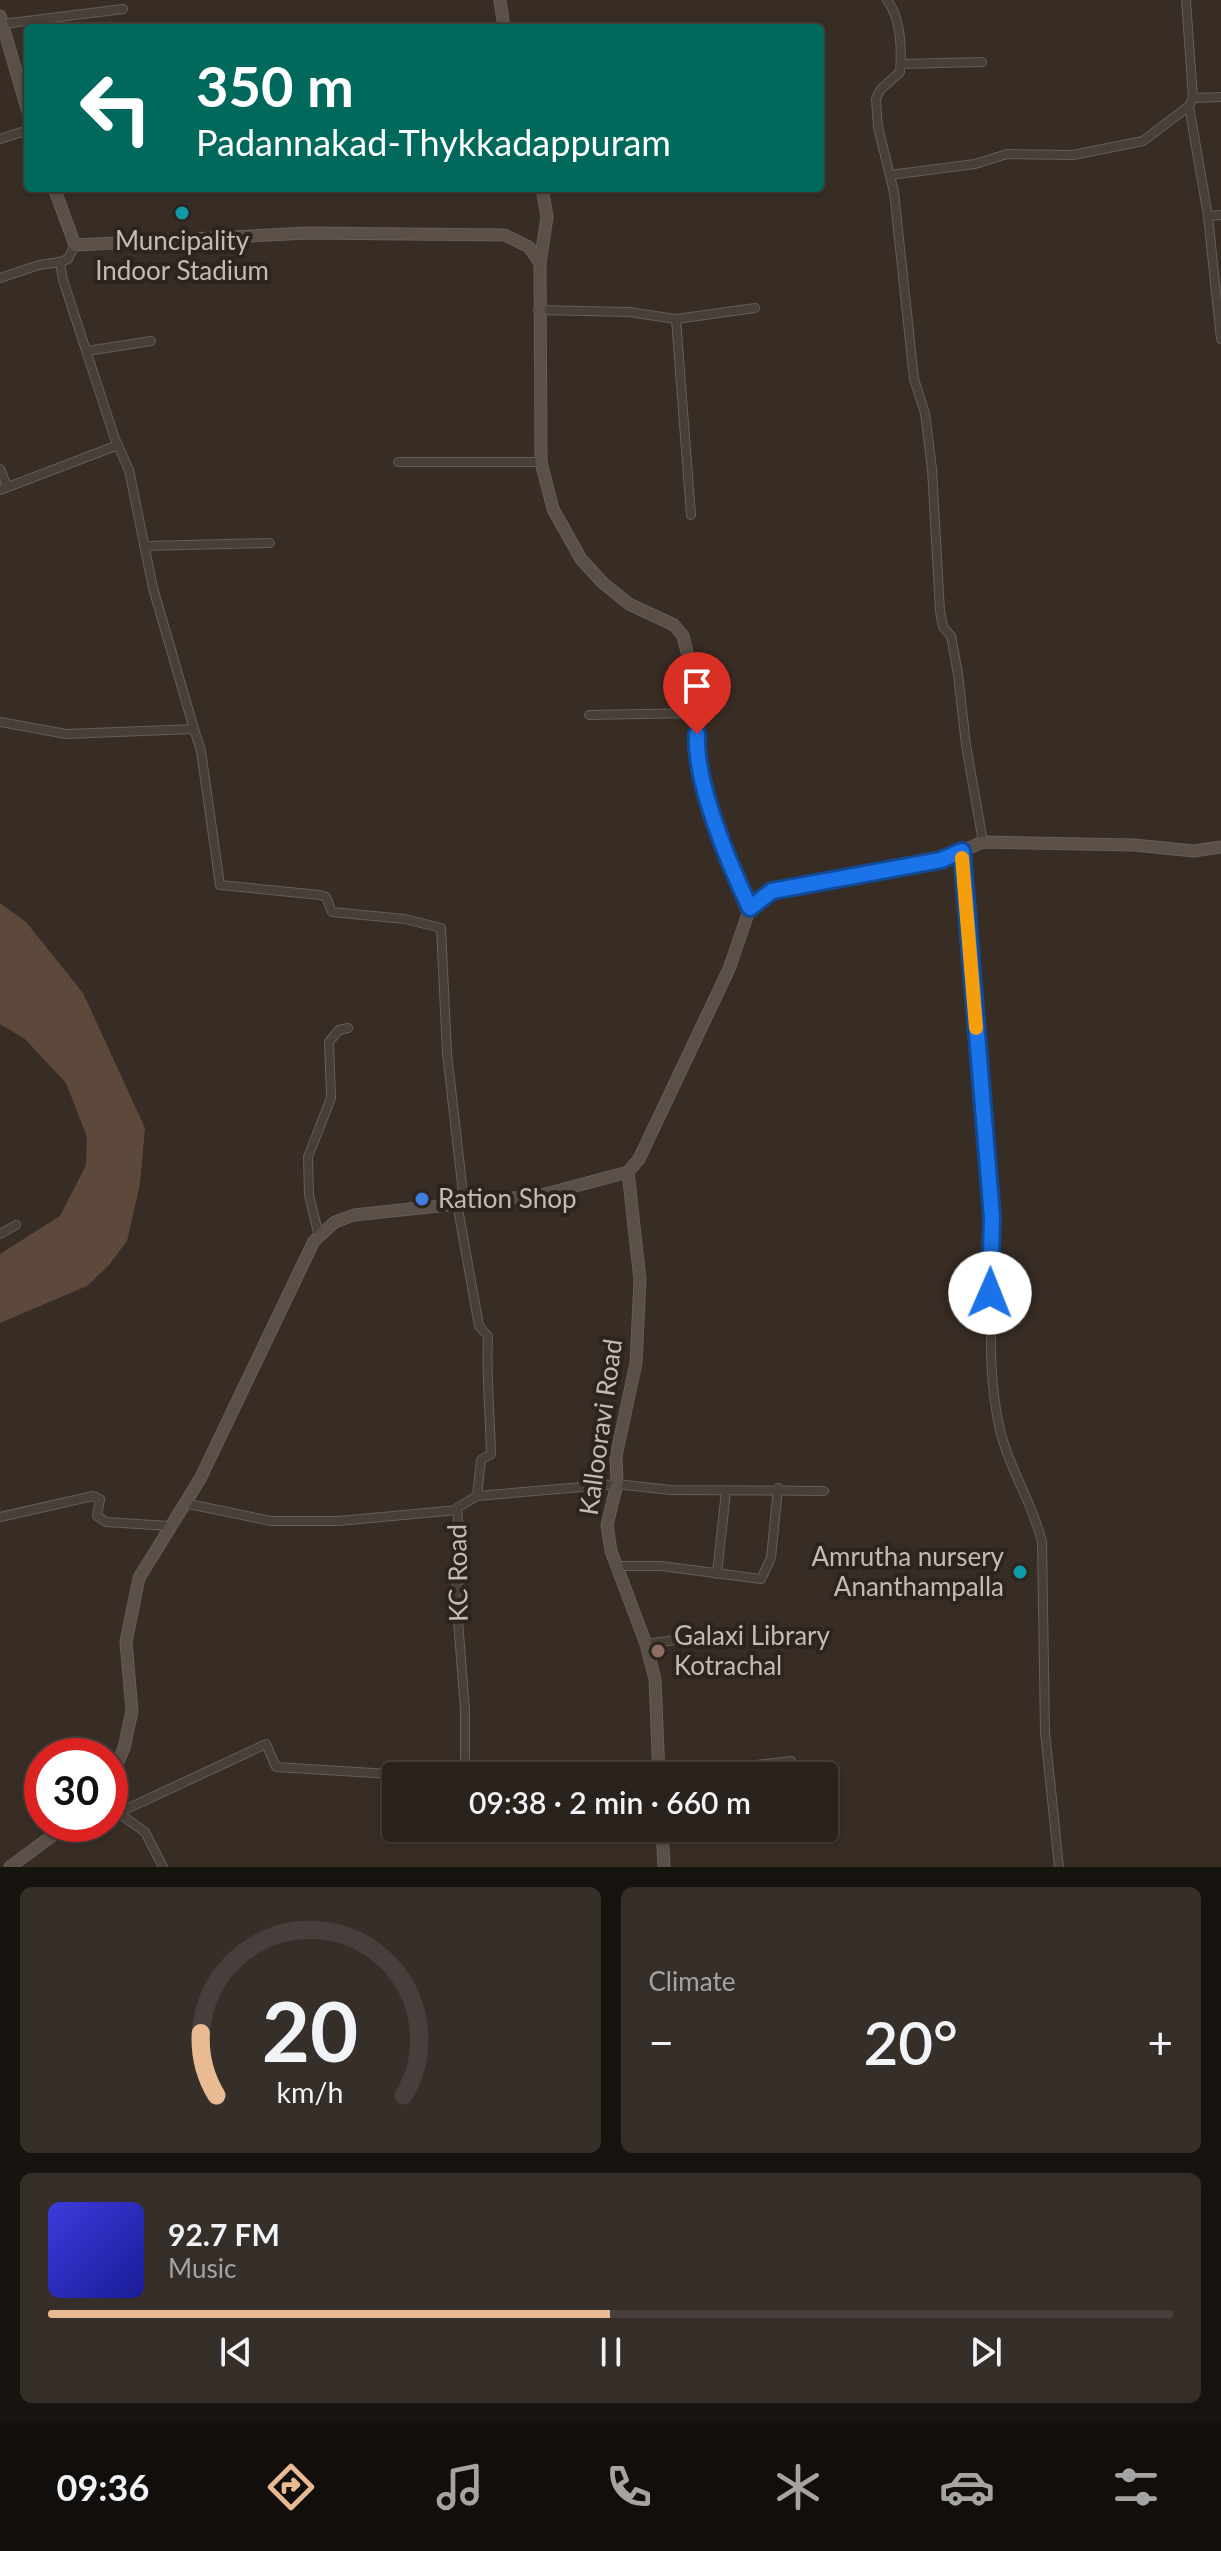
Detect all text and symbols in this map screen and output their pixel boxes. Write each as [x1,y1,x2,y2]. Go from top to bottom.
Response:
text: 350 m [196,52,354,119]
icon: left [64,56,168,160]
text: Padannakad-Thykkadappuram [196,120,671,164]
marker: Muncipality Indoor Stadium [173,204,191,222]
place label: Muncipality Indoor Stadium [95,224,269,286]
pin [663,652,731,734]
icon: arrive [675,664,719,708]
place label: Ration Shop [438,1182,576,1214]
marker: Ration Shop [413,1190,431,1208]
position arrow [948,1251,1032,1335]
street label: Kallooravi Road [572,1337,628,1517]
street label: KC Road [440,1524,474,1622]
place label: Amrutha nursery Ananthampalla [811,1540,1005,1602]
marker: Amrutha nursery Ananthampalla [1011,1563,1029,1581]
place label: Galaxi Library Kotrachal [674,1619,831,1681]
marker: Galaxi Library Kotrachal [649,1642,667,1660]
speed limit sign: 30 [24,1738,128,1842]
text: 09:38 · 2 min · 660 m [469,1784,751,1820]
text: Climate [649,1965,735,1997]
text: 20 [262,1980,359,2080]
text: 20° [864,2006,958,2078]
text: − [649,2016,674,2068]
text: + [1147,2016,1173,2068]
text: km/h [277,2075,344,2109]
text: 92.7 FM [168,2216,280,2252]
text: Music [168,2252,236,2284]
icon: previous [214,2330,258,2374]
icon: pause [589,2330,633,2374]
icon: next [964,2330,1008,2374]
icon: directions [263,2459,319,2515]
icon: music [432,2459,488,2515]
icon: phone [601,2459,657,2515]
icon: climate [770,2459,826,2515]
icon: car [939,2459,995,2515]
icon: filters [1108,2459,1164,2515]
text: 09:36 [57,2465,149,2509]

